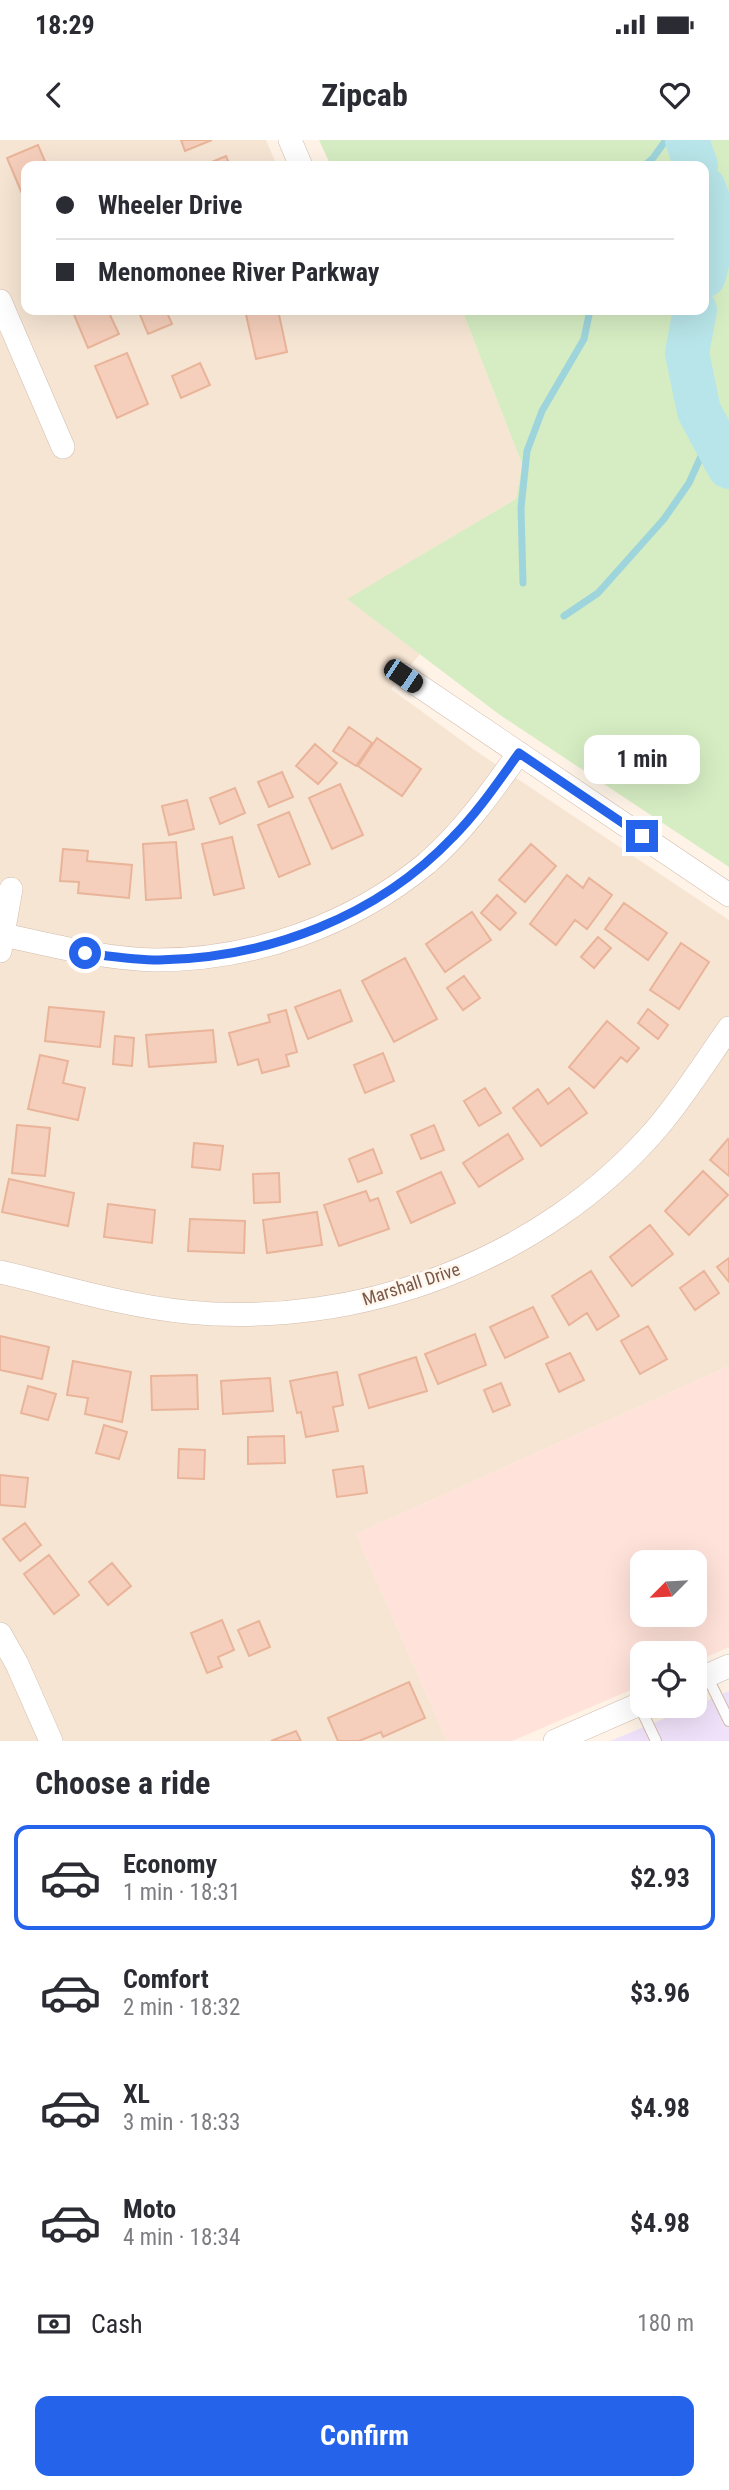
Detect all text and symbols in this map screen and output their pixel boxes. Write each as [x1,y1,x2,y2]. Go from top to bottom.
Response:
text: 18:29 [35,10,95,40]
icon: back [35,76,73,114]
text: Zipcab [321,76,408,114]
icon: heart [656,76,694,114]
text: Wheeler Drive [98,190,243,220]
text: Menomonee River Parkway [98,257,379,287]
car [380,656,427,696]
callout: 1 min [584,734,700,784]
text: 1 min [616,746,668,773]
route end [626,820,658,852]
route start [69,937,101,969]
street label: Marshall Drive [359,1258,463,1310]
north arrow [630,1550,707,1628]
map controls [630,1550,707,1718]
button: locate [630,1641,707,1718]
text: Choose a ride [35,1764,210,1802]
icon: car [39,1846,102,1909]
text: Economy [123,1849,217,1879]
text: $2.93 [630,1863,690,1893]
text: 1 min · 18:31 [123,1879,240,1906]
icon: car [39,1961,102,2024]
text: Comfort [123,1964,209,1994]
text: $3.96 [630,1978,690,2008]
text: 2 min · 18:32 [123,1994,240,2021]
icon: car [39,2076,102,2139]
text: XL [123,2079,150,2109]
text: $4.98 [630,2093,690,2123]
text: 3 min · 18:33 [123,2109,240,2136]
icon: car [39,2191,102,2254]
text: Moto [123,2194,176,2224]
text: $4.98 [630,2208,690,2238]
text: 4 min · 18:34 [123,2224,240,2251]
icon: cash [35,2305,73,2343]
text: Cash [91,2309,143,2339]
text: 180 m [637,2310,694,2337]
button: Confirm [35,2396,694,2476]

